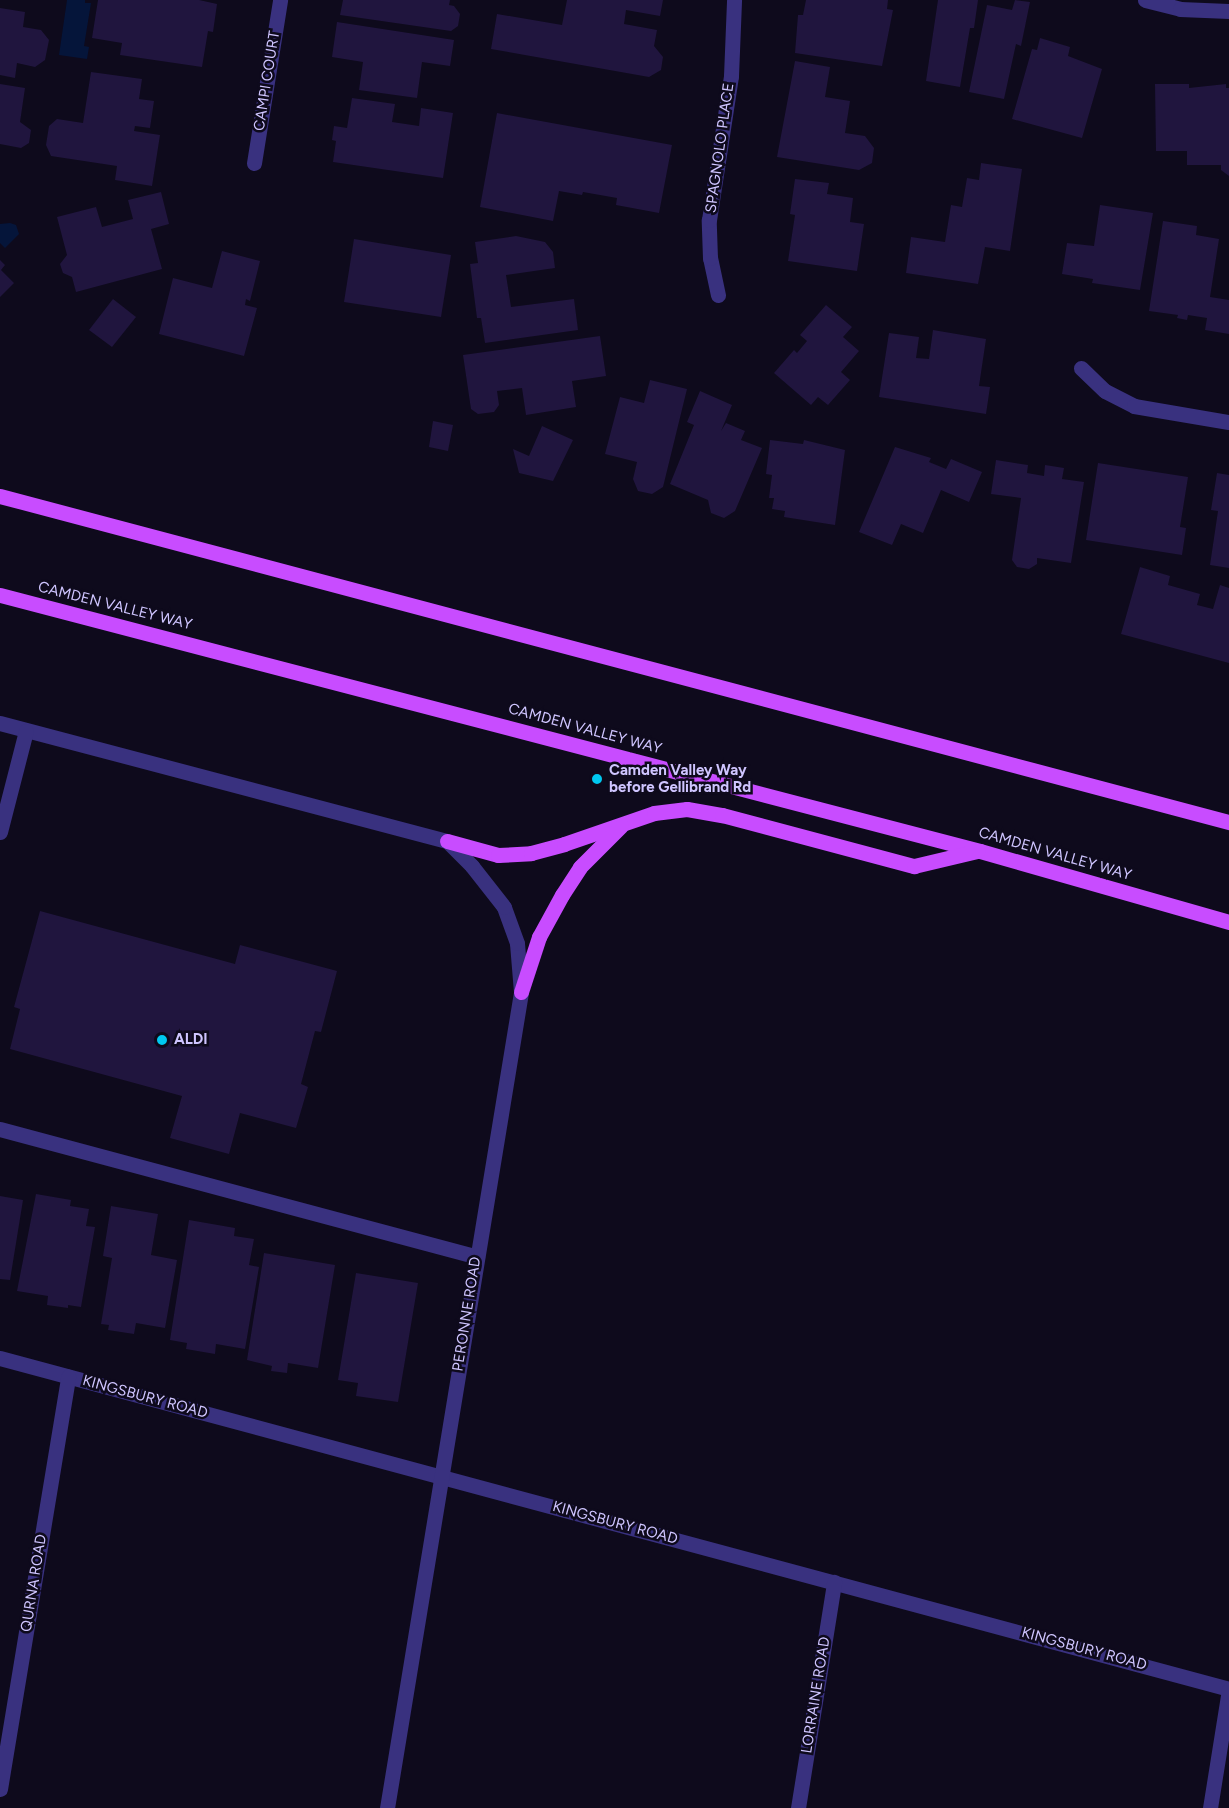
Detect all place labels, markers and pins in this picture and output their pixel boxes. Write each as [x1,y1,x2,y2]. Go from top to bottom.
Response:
place label: Camden Valley Way before Gellibrand Rd [609,761,751,796]
marker: Camden Valley Way before Gellibrand Rd [590,772,604,786]
place label: ALDI [174,1031,208,1049]
marker: ALDI [155,1033,169,1047]

